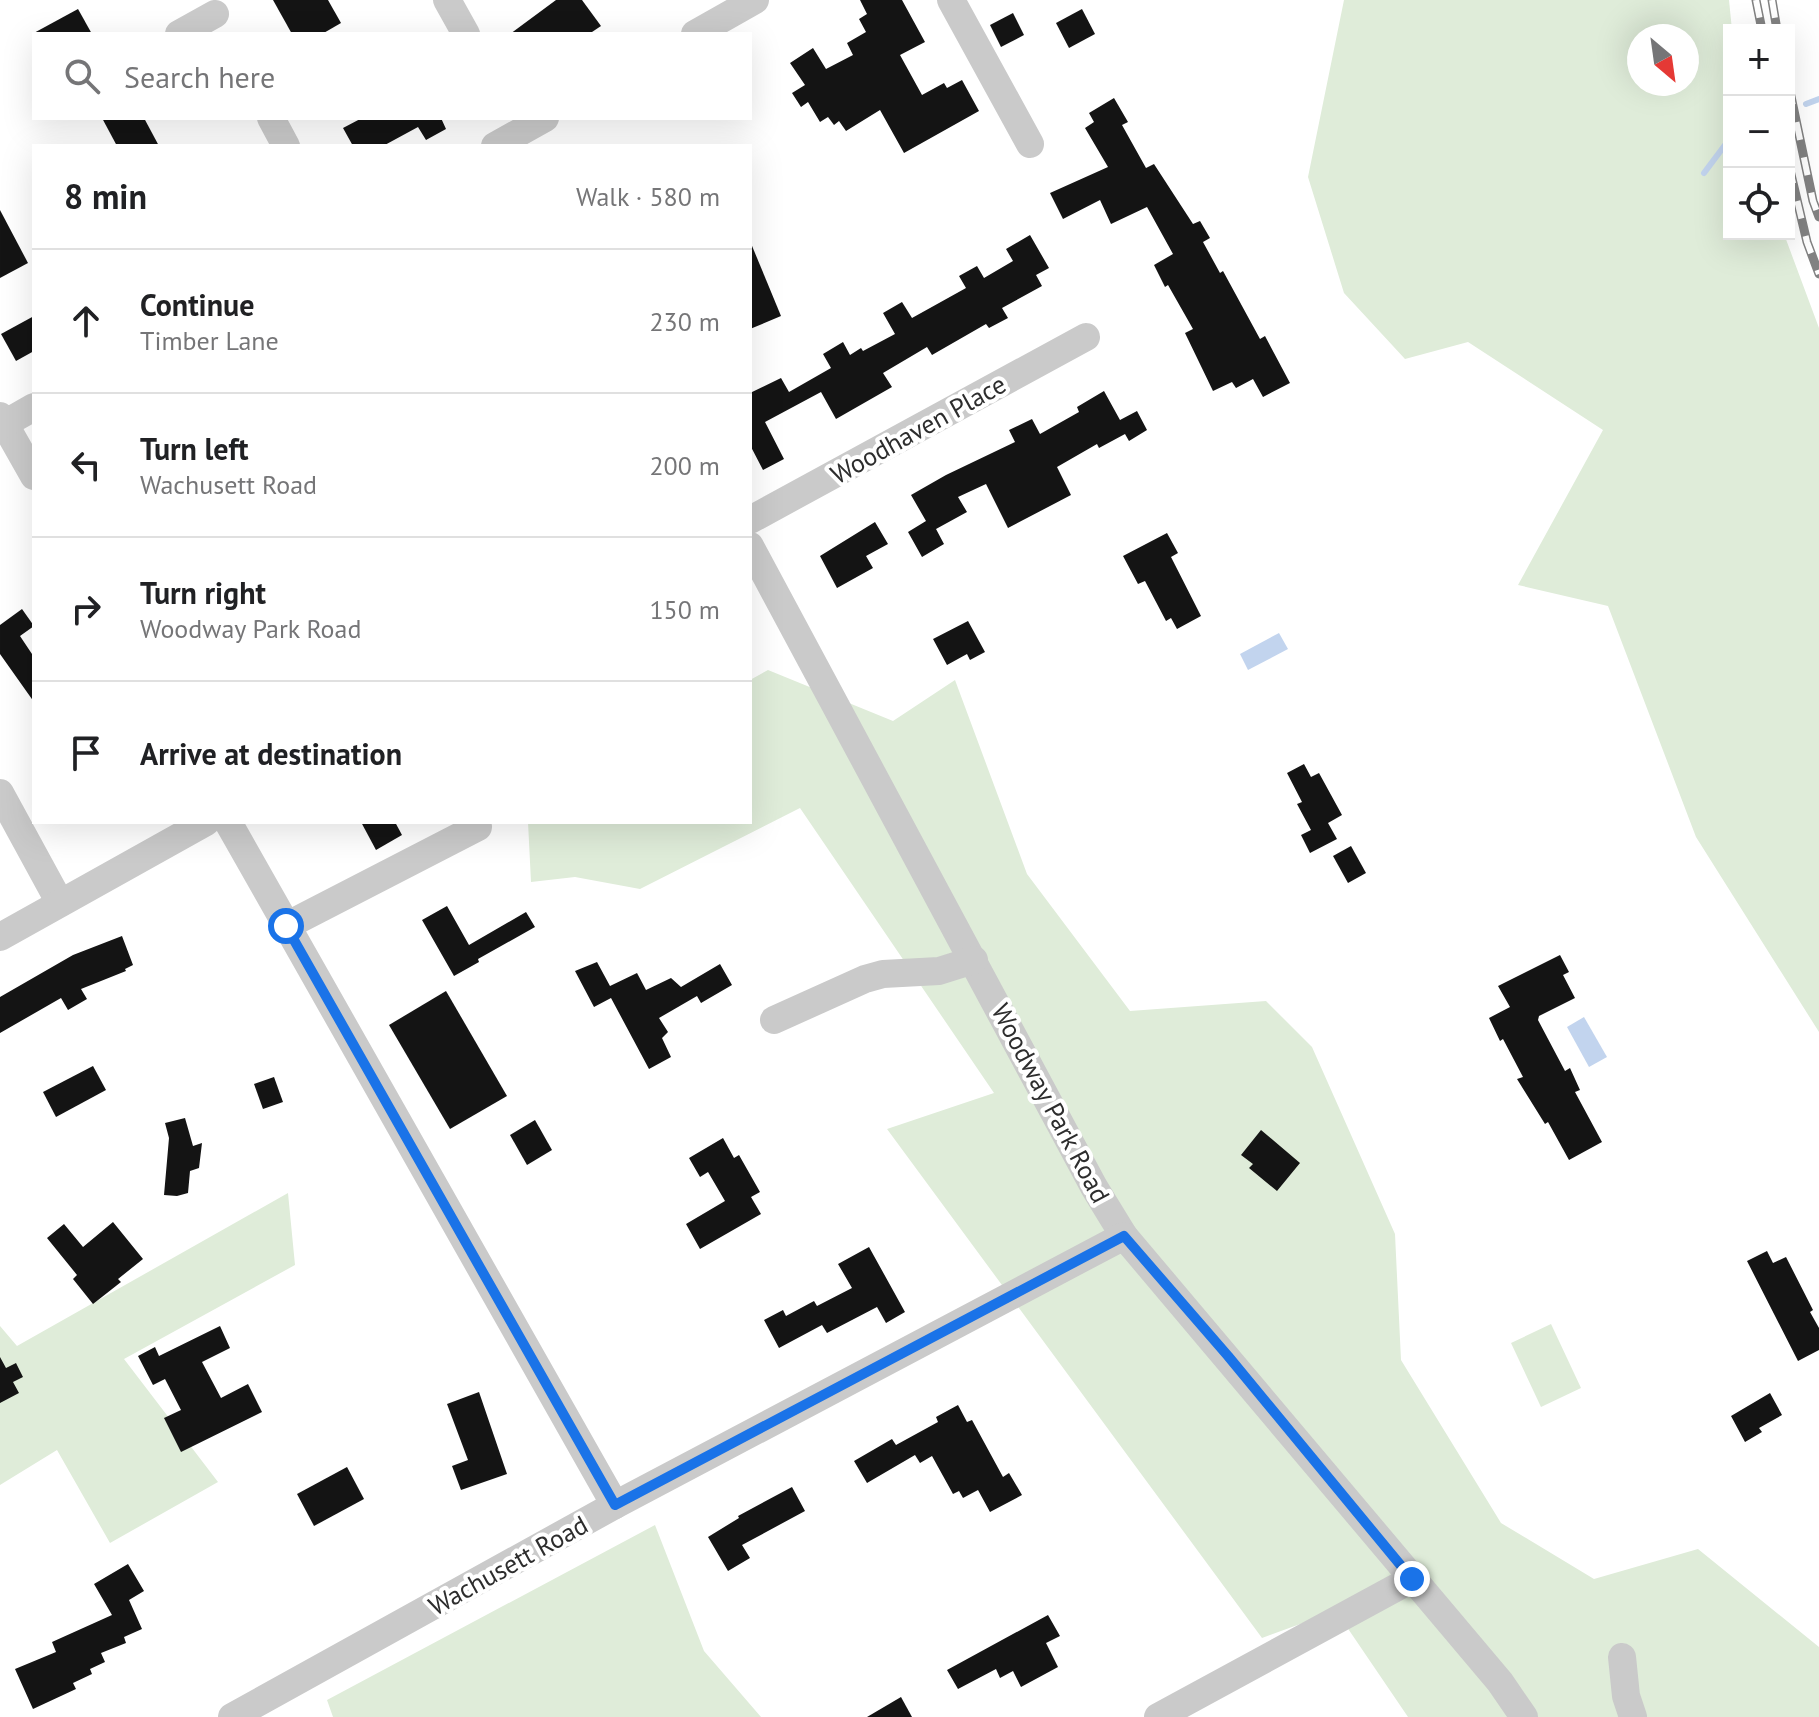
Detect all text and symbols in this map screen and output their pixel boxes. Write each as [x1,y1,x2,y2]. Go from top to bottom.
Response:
north arrow [1627,24,1699,96]
map controls [1723,24,1795,240]
button: + [1723,24,1795,96]
search box [32,32,752,120]
icon: search [60,54,104,98]
text: Search here [124,57,275,96]
button: − [1723,96,1795,168]
button: locate [1723,168,1795,240]
text: 8 min [64,174,147,218]
text: Walk · 580 m [576,180,720,213]
text: Continue [140,285,254,324]
icon: ahead [64,299,108,343]
text: 230 m [649,305,720,338]
text: Timber Lane [140,324,279,357]
street label: Woodhaven Place [825,367,1011,491]
text: Turn left [140,429,248,468]
icon: left [64,443,108,487]
text: 200 m [649,449,720,482]
text: Wachusett Road [140,468,317,501]
text: Turn right [140,573,266,612]
icon: right [64,587,108,631]
text: 150 m [649,593,720,626]
text: Woodway Park Road [140,612,361,645]
icon: arrive [64,731,108,775]
text: Arrive at destination [140,734,402,773]
route start [268,908,304,944]
street label: Woodway Park Road [984,997,1118,1209]
street label: Wachusett Road [423,1508,593,1622]
route end [1394,1561,1430,1597]

